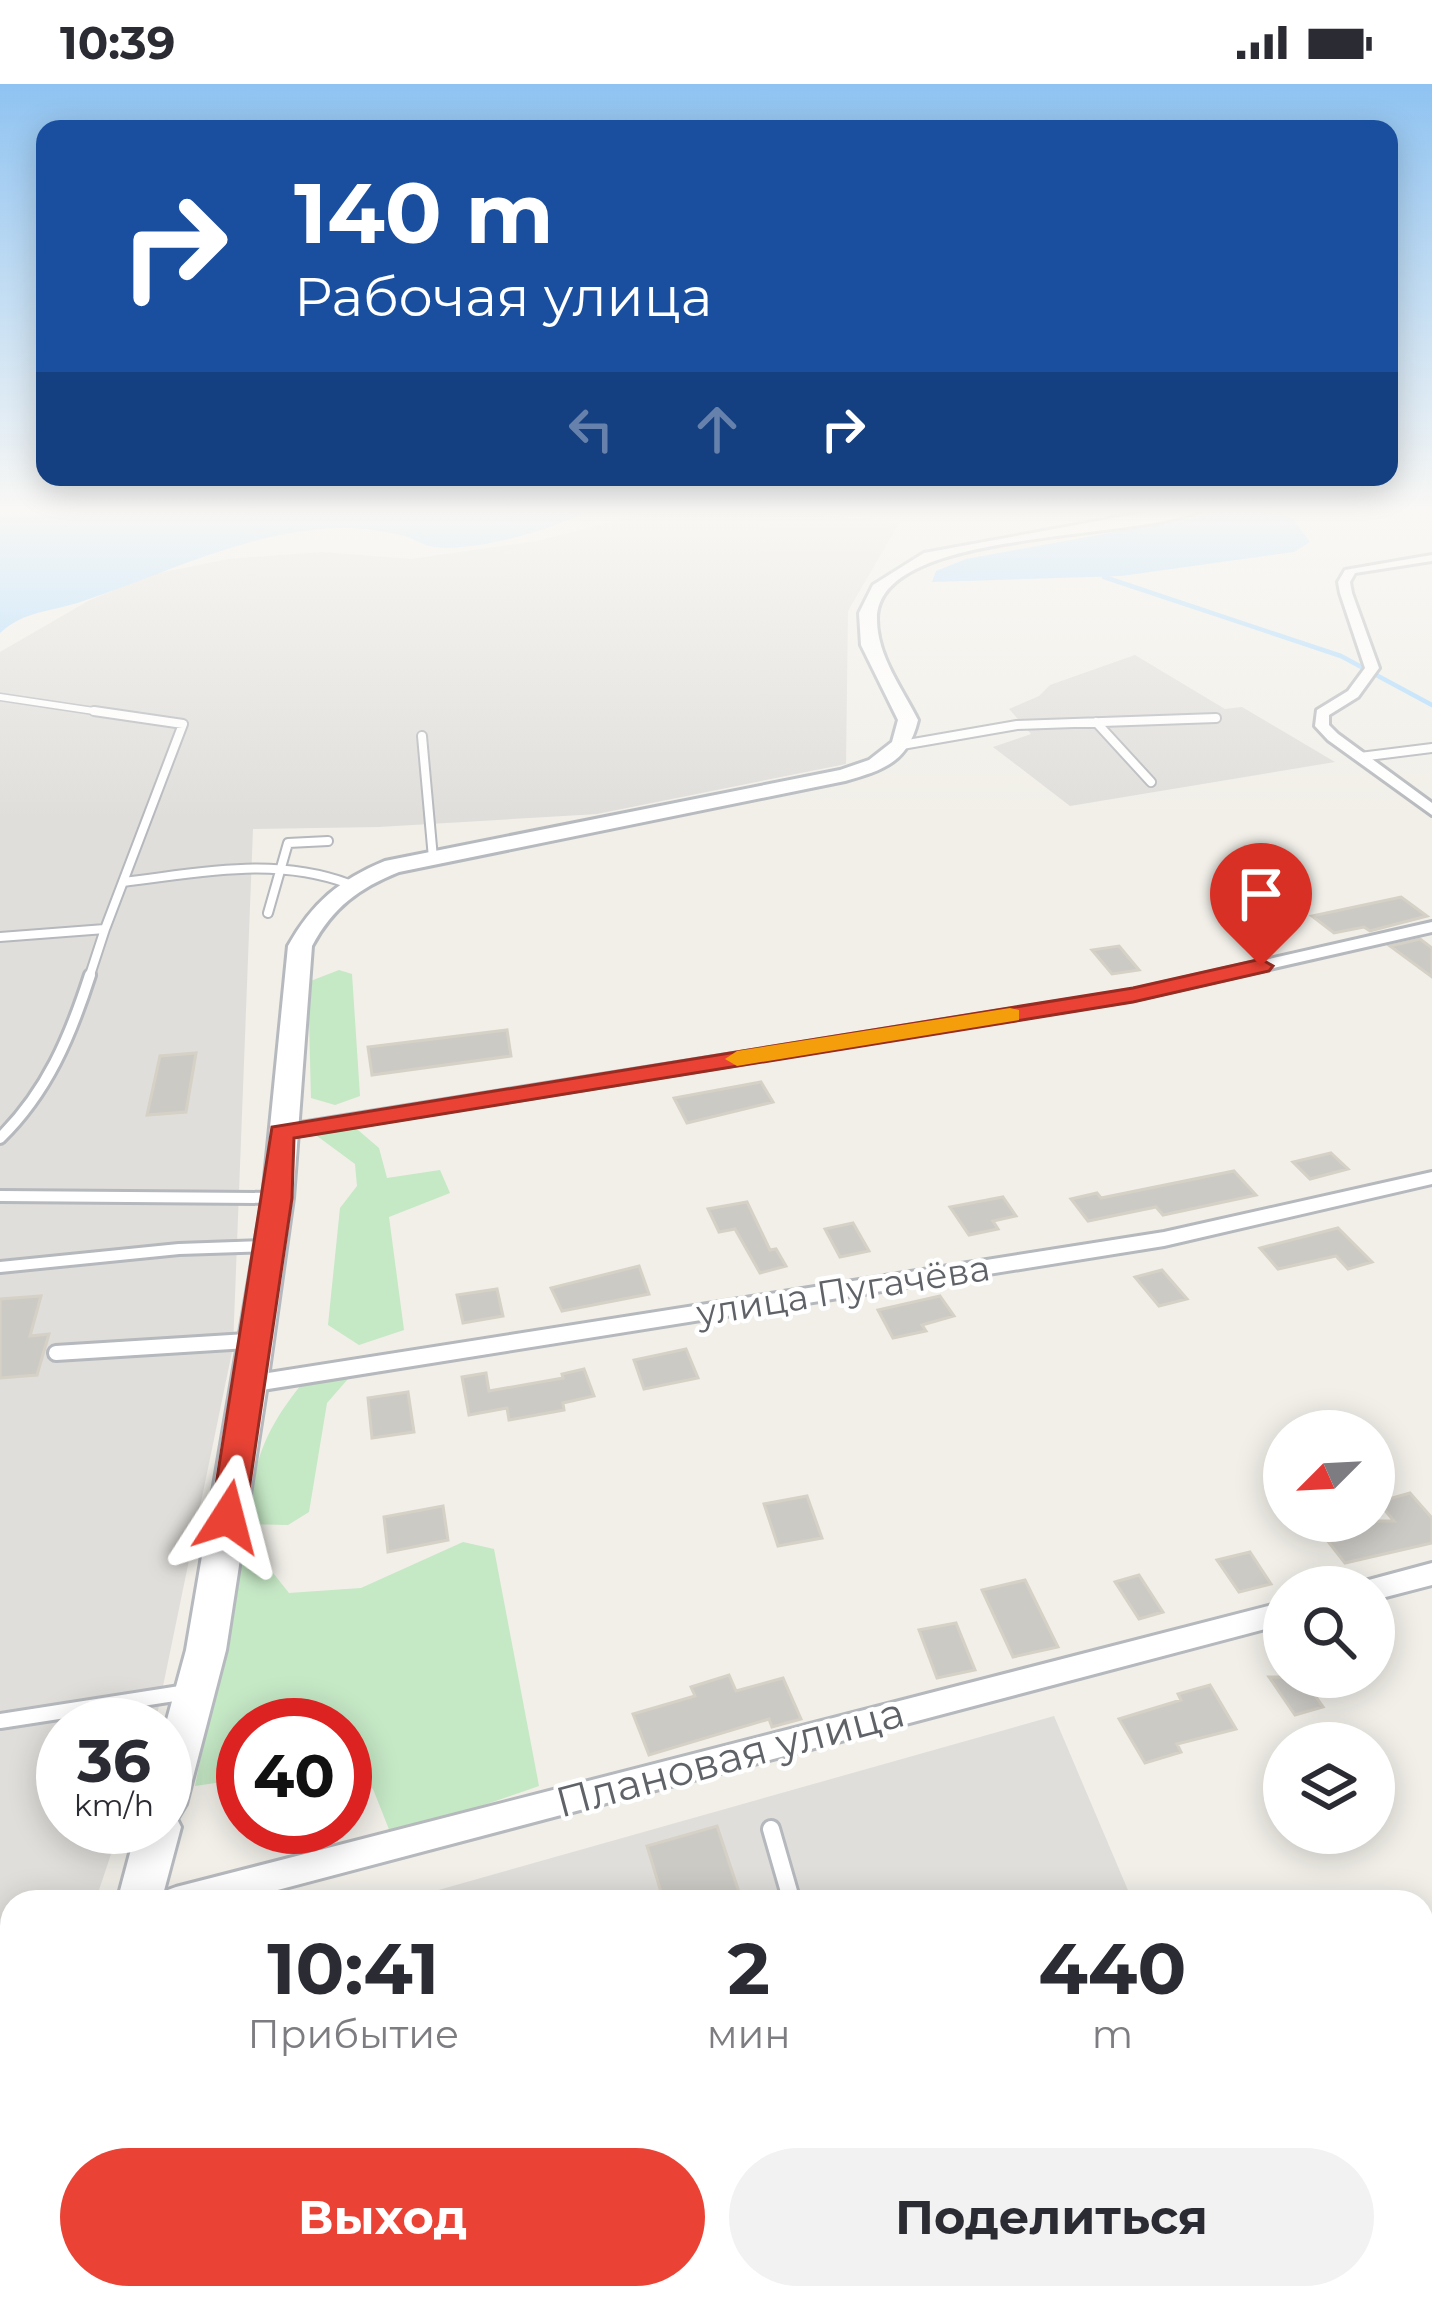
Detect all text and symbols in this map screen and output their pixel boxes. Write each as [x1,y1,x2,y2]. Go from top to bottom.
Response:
text: 10:39 [60,15,175,70]
text: 140 m [294,162,554,264]
icon: right [96,168,252,324]
text: Рабочая улица [294,264,712,330]
icon: left [558,396,624,462]
icon: ahead [684,396,750,462]
icon: right [810,396,876,462]
pin [1210,843,1312,966]
icon: arrive [1228,861,1294,927]
street label: улица Пугачёва [692,1245,993,1335]
north arrow [1263,1410,1395,1542]
map controls [1263,1410,1395,1854]
position arrow [165,1454,291,1580]
button: search [1263,1566,1395,1698]
street label: Плановая улица [550,1686,910,1828]
speed limit sign: 40 [216,1698,372,1854]
button: layers [1263,1722,1395,1854]
text: 36 [77,1724,151,1797]
text: km/h [74,1787,154,1824]
text: 10:41 [267,1924,439,2012]
text: 2 [727,1924,770,2012]
text: 440 [1038,1924,1186,2012]
text: Прибытие [248,2010,459,2058]
text: мин [707,2010,791,2058]
text: m [1092,2010,1133,2058]
button: Выход [60,2148,705,2286]
button: Поделиться [729,2148,1374,2286]

